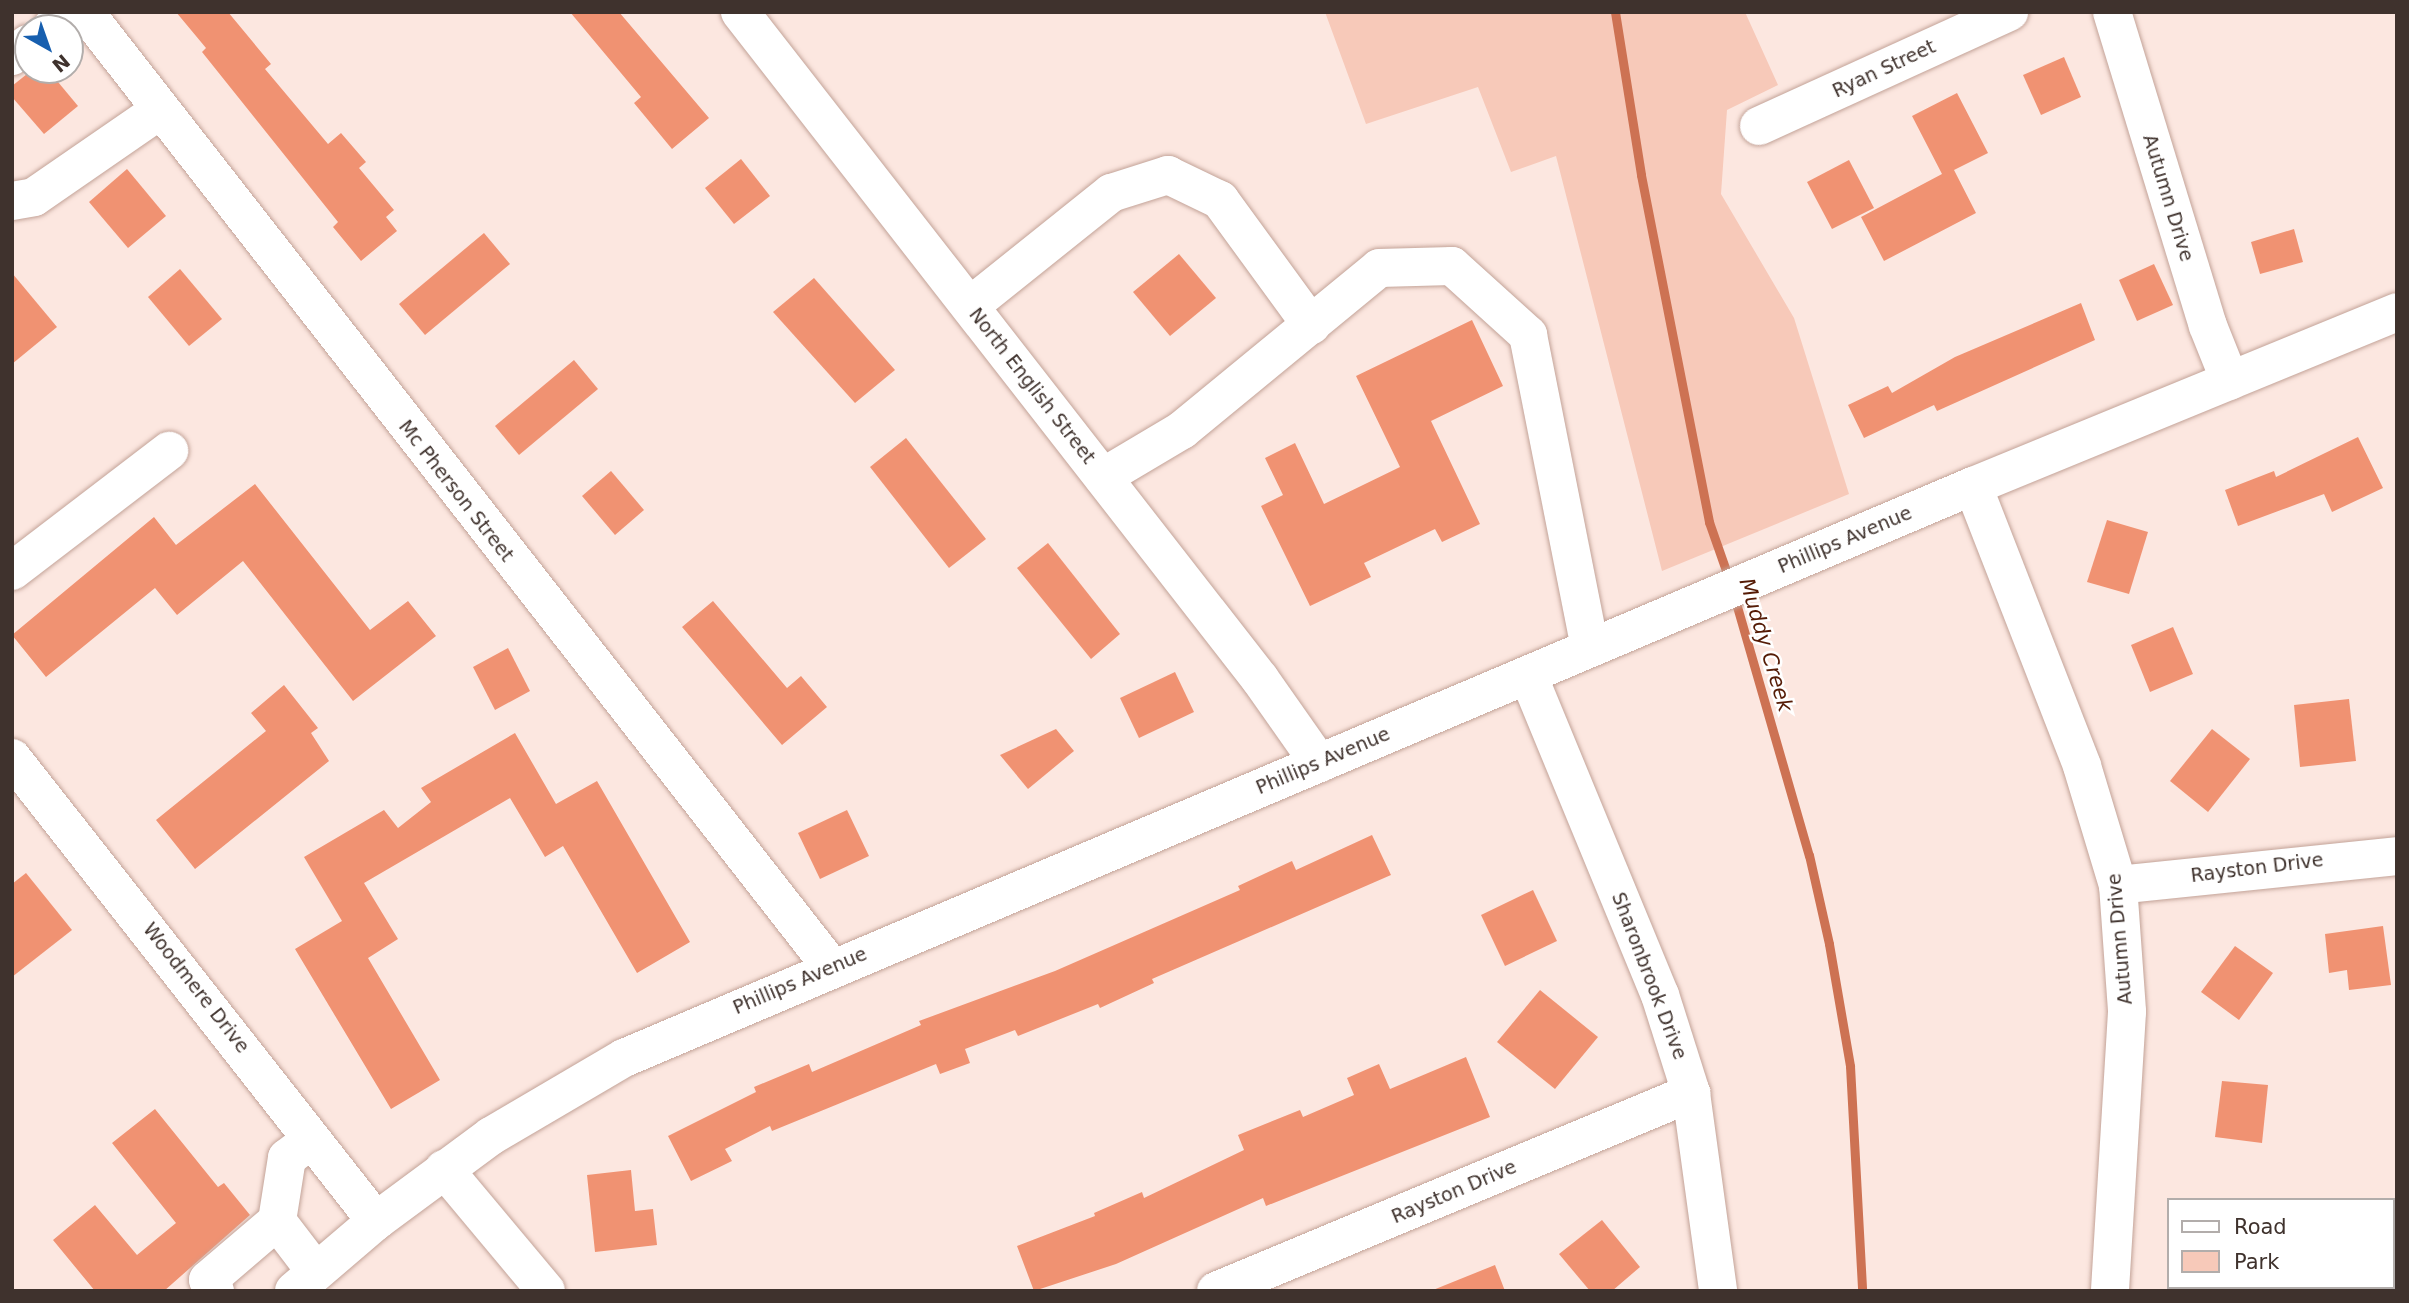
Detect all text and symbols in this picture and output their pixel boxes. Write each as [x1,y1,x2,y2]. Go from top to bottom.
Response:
north arrow [14,14,84,84]
street label: Ryan Street [1829,35,1939,103]
text: N [48,50,74,77]
street label: Autumn Drive [2138,132,2198,264]
street label: North English Street [964,304,1100,468]
street label: Mc Pherson Street [394,416,518,566]
street label: Phillips Avenue [1775,502,1915,578]
water label: Muddy Creek [1734,575,1798,715]
street label: Phillips Avenue [1253,723,1393,799]
street label: Rayston Drive [2189,849,2325,887]
street label: Autumn Drive [2103,872,2137,1006]
street label: Sharonbrook Drive [1607,889,1691,1063]
street label: Woodmere Drive [138,918,254,1058]
street label: Phillips Avenue [730,943,870,1019]
street label: Rayston Drive [1388,1155,1520,1229]
legend [2168,1198,2395,1289]
text: Road [2234,1215,2287,1239]
text: Park [2234,1250,2279,1274]

